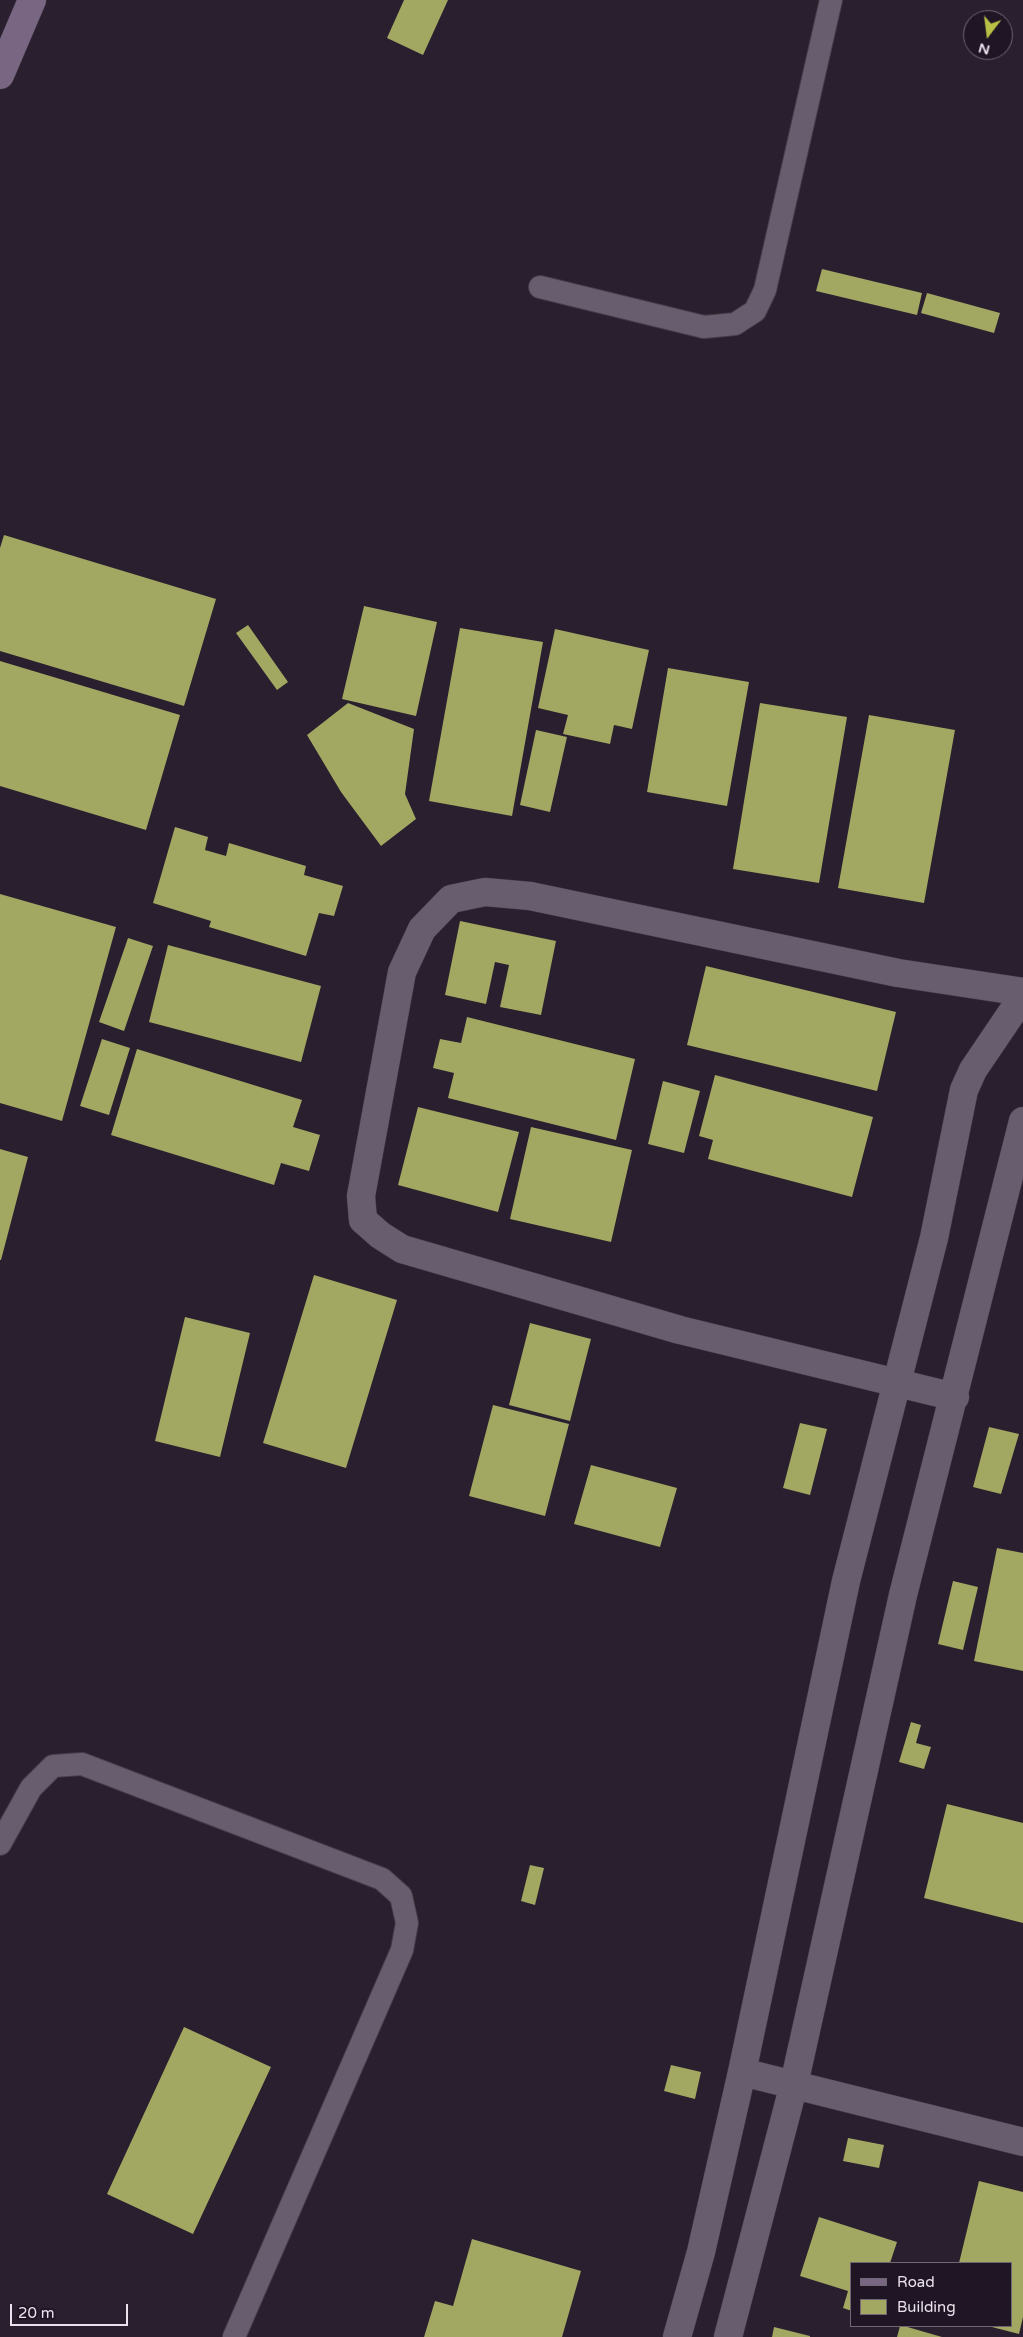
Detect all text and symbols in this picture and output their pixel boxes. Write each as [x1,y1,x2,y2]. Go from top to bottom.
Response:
north arrow [963,10,1013,60]
text: N [977,39,992,59]
legend [850,2262,1013,2327]
text: Road [897,2273,935,2291]
scale bar [12,2294,130,2326]
text: Building [897,2298,956,2316]
text: 20 m [18,2304,55,2322]

